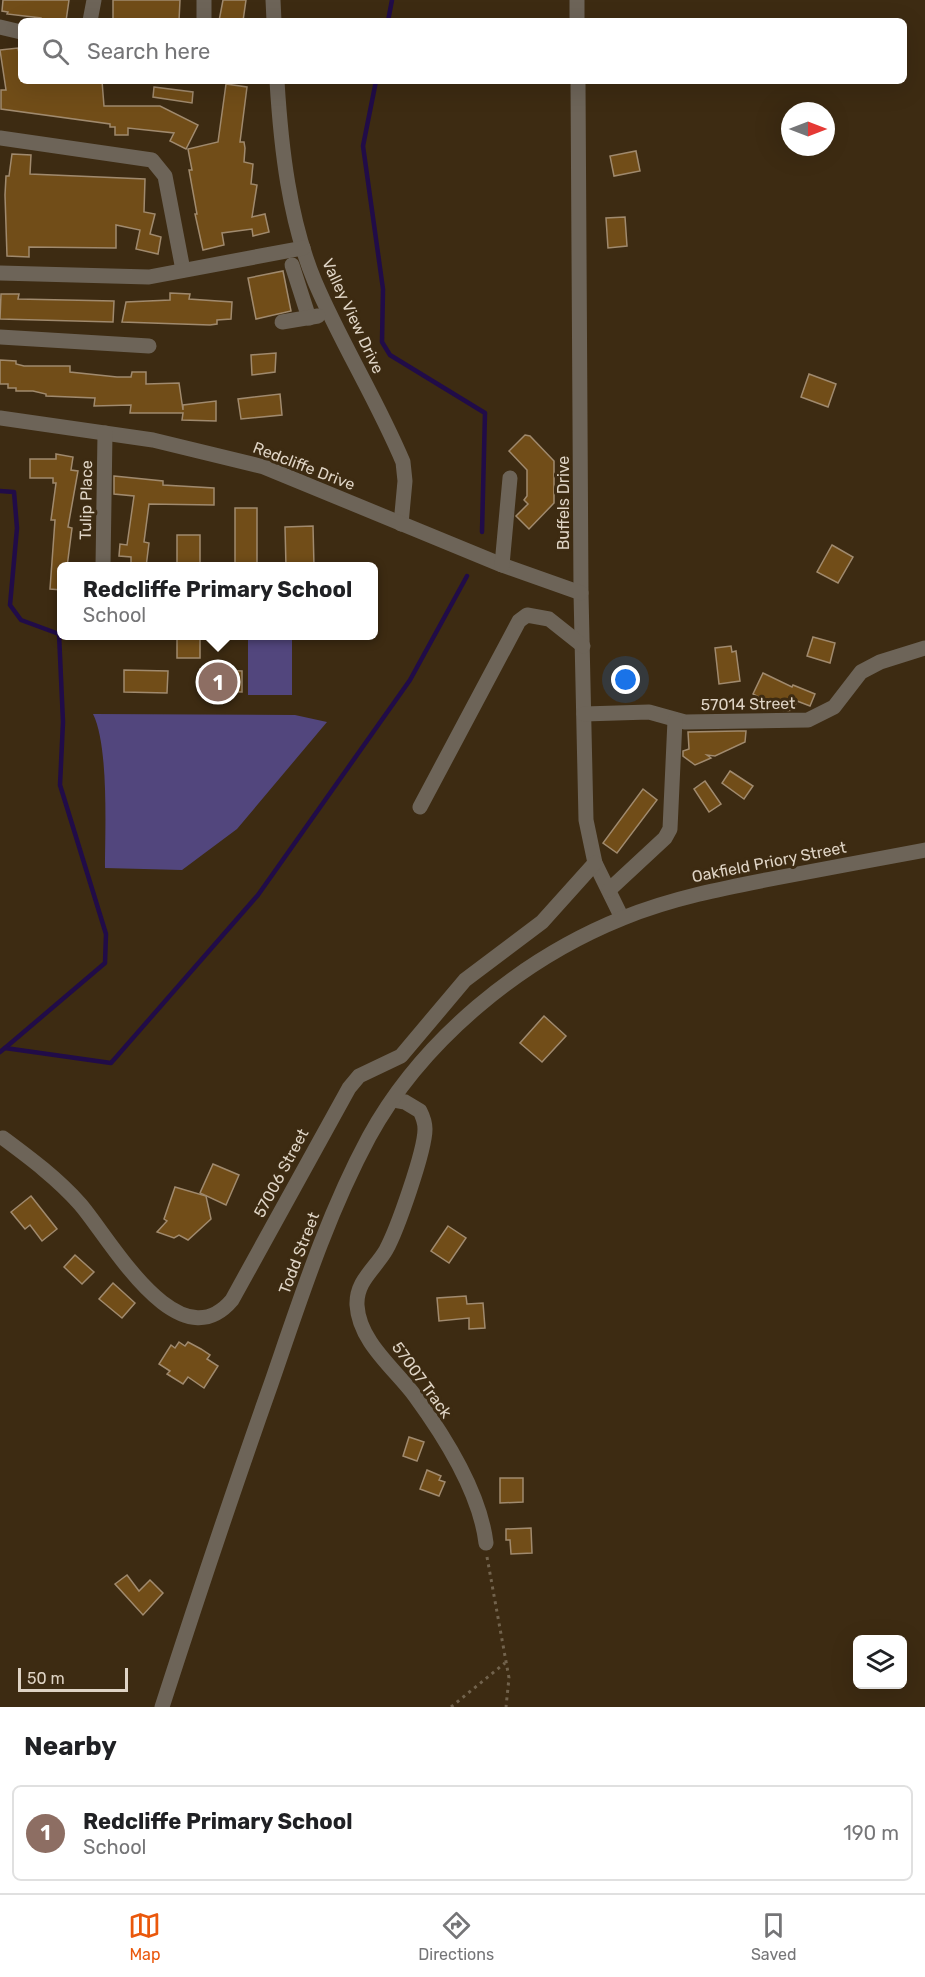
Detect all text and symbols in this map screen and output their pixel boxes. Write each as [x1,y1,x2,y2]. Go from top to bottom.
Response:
search box [18,18,907,84]
icon: search [39,35,72,68]
text: Search here [87,38,210,65]
north arrow [781,102,835,156]
street label: Valley View Drive [318,255,388,377]
street label: Redcliffe Drive [250,438,358,494]
street label: Buffels Drive [554,456,573,550]
street label: Tulip Place [76,460,96,540]
popup [57,562,378,640]
text: Redcliffe Primary School [83,576,352,603]
text: School [83,603,146,627]
pin: 1 [198,660,238,704]
your location [611,665,640,694]
street label: 57014 Street [700,694,796,714]
street label: Oakfield Priory Street [690,838,848,886]
street label: 57006 Street [250,1125,312,1221]
street label: Todd Street [275,1209,323,1297]
street label: 57007 Track [388,1338,456,1422]
map controls [853,1635,907,1689]
button: layers [853,1635,907,1689]
scale bar [18,1665,128,1692]
text: 50 m [27,1669,65,1688]
text: Nearby [24,1731,117,1762]
text: Redcliffe Primary School [83,1808,353,1835]
text: 1 [41,1821,50,1845]
text: 190 m [843,1821,899,1845]
text: School [83,1835,146,1859]
tab: Map [128,1909,161,1964]
tab: Directions [418,1909,494,1964]
tab: Saved [751,1909,797,1964]

